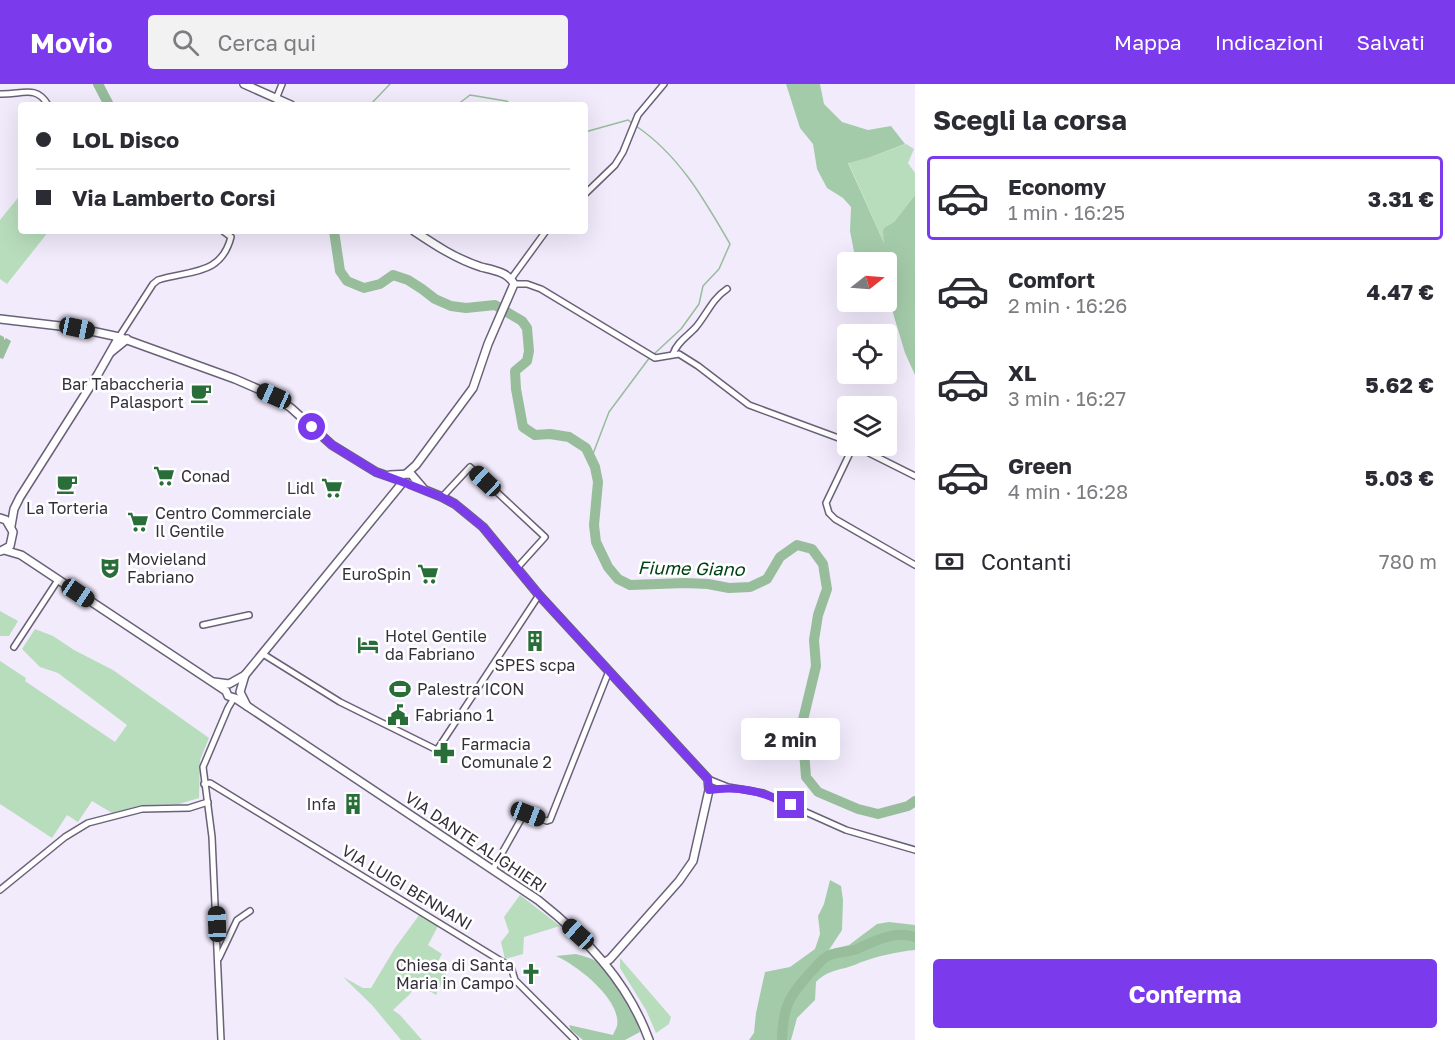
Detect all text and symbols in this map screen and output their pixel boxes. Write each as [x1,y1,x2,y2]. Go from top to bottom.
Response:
search box [148,15,568,69]
text: Movio [30,26,112,59]
icon: search [169,26,202,59]
text: Cerca qui [217,29,316,56]
text: Mappa [1114,29,1182,55]
text: Indicazioni [1215,29,1324,55]
text: Salvati [1357,29,1425,55]
text: Scegli la corsa [933,104,1127,136]
text: LOL Disco [72,126,179,153]
icon: car [936,171,990,225]
text: Economy [1008,173,1106,200]
text: Via Lamberto Corsi [72,184,275,211]
text: 3.31 € [1368,185,1434,212]
text: 1 min · 16:25 [1008,200,1125,224]
north arrow [837,252,897,312]
map controls [837,252,897,456]
icon: car [936,264,990,318]
text: Comfort [1008,266,1095,293]
text: 4.47 € [1366,278,1434,305]
text: 2 min · 16:26 [1008,293,1127,317]
car [58,315,96,341]
button: locate [837,324,897,384]
icon: car [936,357,990,411]
text: XL [1008,359,1036,386]
text: 5.62 € [1365,371,1434,398]
place label: Bar Tabaccheria Palasport [61,374,184,412]
car [254,380,294,412]
cafe icon: Bar Tabaccheria Palasport [189,381,213,405]
text: 3 min · 16:27 [1008,386,1126,410]
button: layers [837,396,897,456]
route start [298,413,325,440]
icon: car [936,450,990,504]
text: Green [1008,452,1072,479]
car [466,462,504,500]
supermarket icon: Conad [152,464,176,488]
text: 5.03 € [1365,464,1434,491]
place label: Conad [181,466,230,486]
cafe icon: La Torteria [55,472,79,496]
supermarket icon: Lidl [320,476,344,500]
place label: Lidl [287,478,315,498]
text: 4 min · 16:28 [1008,479,1128,503]
place label: La Torteria [26,498,108,518]
place label: Centro Commerciale Il Gentile [155,503,311,541]
supermarket icon: Centro Commerciale Il Gentile [126,510,150,534]
icon: cash [933,545,966,578]
text: Contanti [981,548,1072,575]
place label: Movieland Fabriano [127,549,206,587]
text: 780 m [1379,549,1437,573]
theatre icon: Movieland Fabriano [98,556,122,580]
water label: Fiume Giano [637,556,746,580]
supermarket icon: EuroSpin [416,562,440,586]
place label: EuroSpin [342,564,411,584]
car [58,575,98,611]
place label: Hotel Gentile da Fabriano [385,626,487,664]
building icon: SPES scpa [523,629,547,653]
hotel icon: Hotel Gentile da Fabriano [356,633,380,657]
place label: SPES scpa [495,655,575,675]
sports icon: Palestra ICON [388,677,412,701]
place label: Palestra ICON [417,679,525,699]
public building icon: Fabriano 1 [386,703,410,727]
place label: Fabriano 1 [415,705,494,725]
callout: 2 min [742,718,840,760]
text: 2 min [764,727,817,751]
place label: Farmacia Comunale 2 [461,734,552,772]
pharmacy icon: Farmacia Comunale 2 [432,741,456,765]
street label: VIA DANTE ALIGHIERI [401,787,551,897]
route end [777,791,804,818]
building icon: Infa [341,792,365,816]
place label: Infa [307,794,336,814]
car [508,799,548,829]
street label: VIA LUIGI BENNANI [338,840,476,934]
car [207,906,227,942]
car [559,915,597,953]
place label: Chiesa di Santa Maria in Campo [396,955,514,993]
button: Conferma [933,959,1437,1028]
church icon: Chiesa di Santa Maria in Campo [519,962,543,986]

